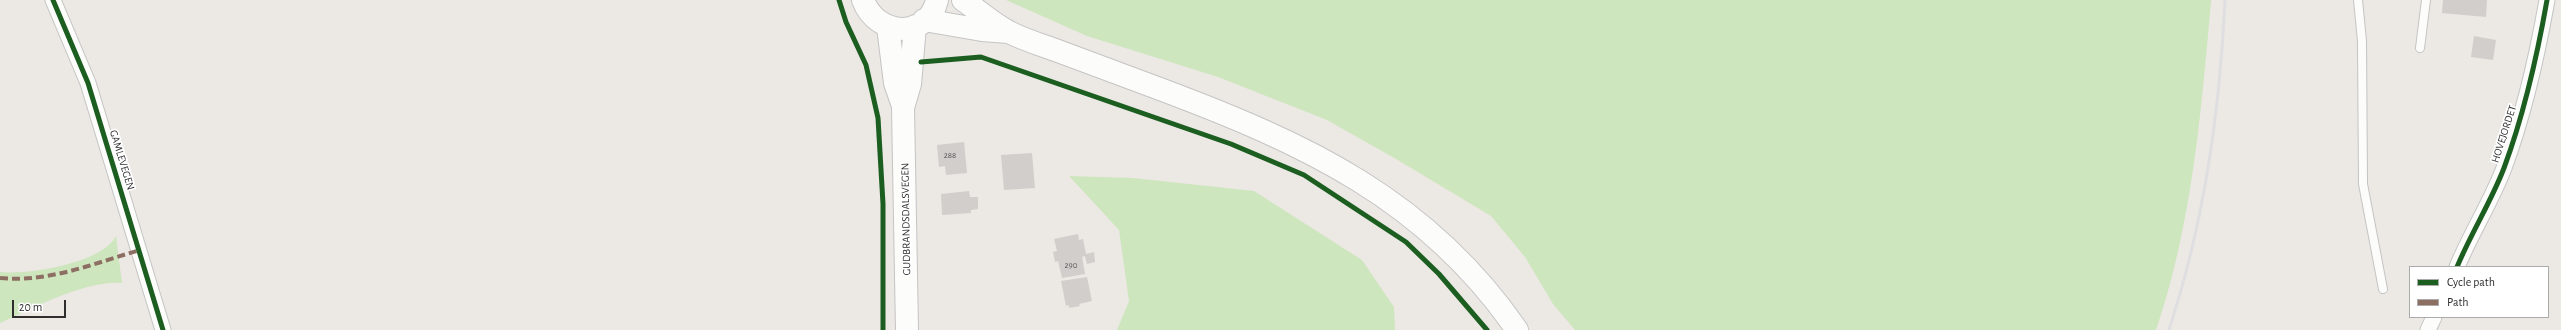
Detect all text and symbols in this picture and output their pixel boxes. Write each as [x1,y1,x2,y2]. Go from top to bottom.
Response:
street label: HOVEJORDET [2488,104,2520,164]
street label: GAMLEVEGEN [107,128,137,192]
house number: 288 [944,150,956,160]
street label: GUDBRANDSDALSVEGEN [898,163,914,275]
house number: 290 [1064,260,1078,270]
legend [2409,266,2549,318]
text: Cycle path [2447,276,2495,288]
scale bar [14,292,68,318]
text: Path [2447,296,2469,308]
text: 20 m [19,301,42,313]

